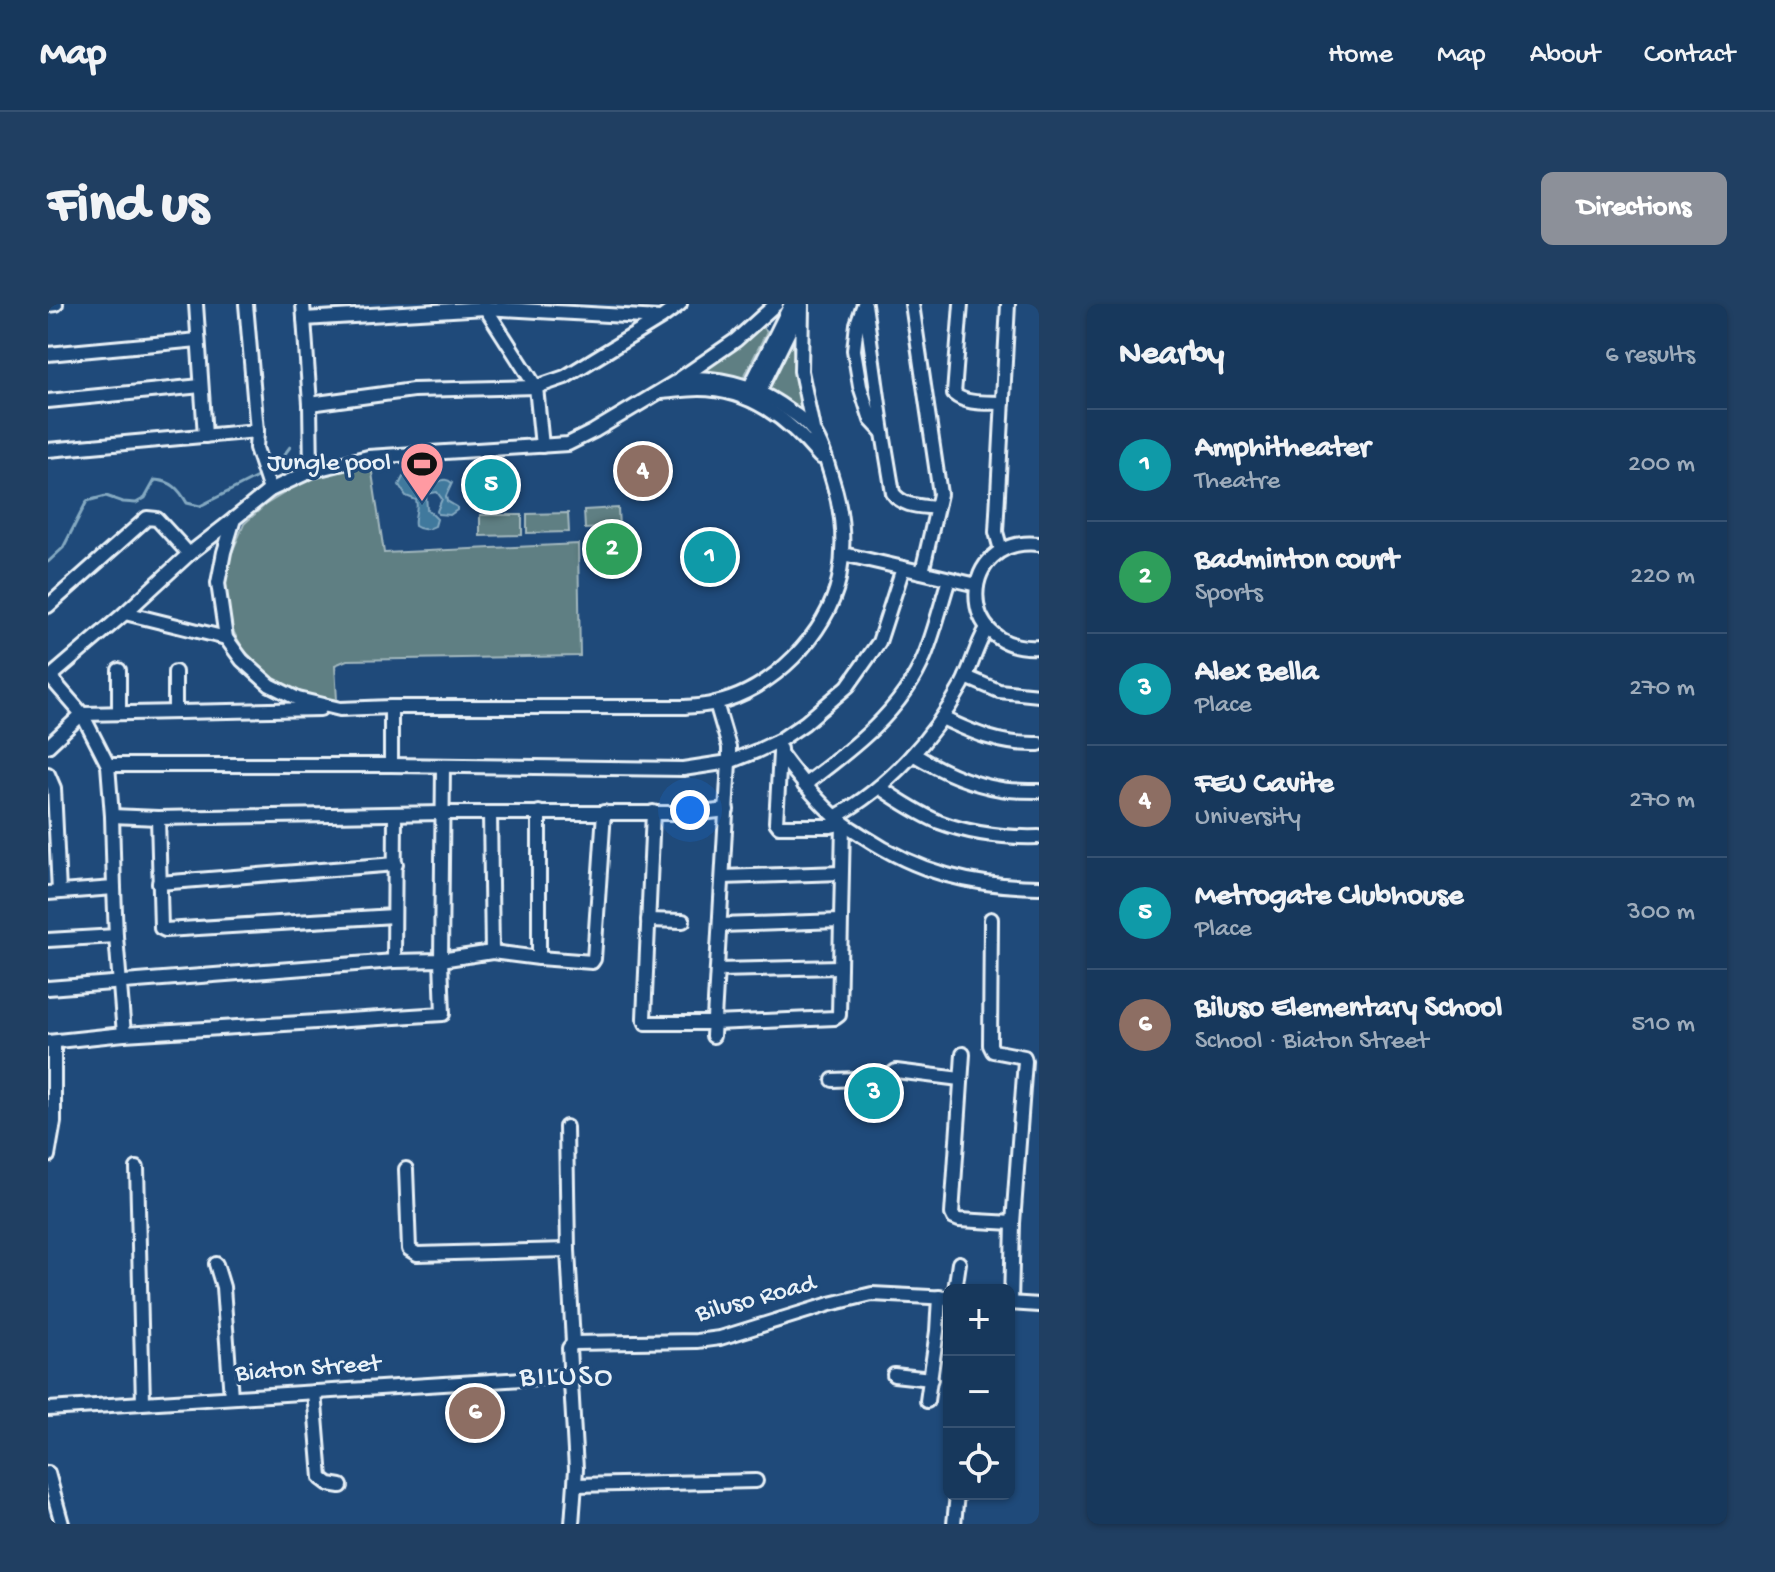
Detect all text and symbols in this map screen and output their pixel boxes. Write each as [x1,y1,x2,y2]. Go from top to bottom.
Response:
text: Map [40,33,106,77]
text: Home [1328,39,1393,72]
text: Map [1437,39,1486,72]
text: About [1530,39,1600,72]
text: Contact [1644,39,1735,72]
button: Directions [1541,172,1727,245]
text: Find us [48,175,208,241]
text: Nearby [1119,336,1224,376]
text: 6 results [1605,341,1695,372]
text: Amphitheater [1195,432,1370,467]
sports icon: Jungle pool [398,440,446,503]
pin: 4 [617,441,669,501]
place label: Jungle pool [267,449,391,480]
text: 1 [1140,450,1150,481]
text: 200 m [1628,450,1695,481]
pin: 5 [465,455,517,515]
text: Theatre [1195,467,1280,498]
pin: 2 [586,519,638,579]
pin: 1 [684,527,736,587]
text: Badminton court [1195,544,1399,579]
text: 2 [1139,562,1151,593]
text: 220 m [1630,562,1695,593]
text: Sports [1195,579,1263,610]
text: Alex Bella [1195,656,1318,691]
text: 3 [1138,674,1152,705]
text: 270 m [1629,674,1695,705]
text: Place [1195,691,1252,722]
text: FEU Cavite [1195,768,1334,803]
text: 4 [1139,786,1151,817]
text: 270 m [1629,786,1695,817]
your location [670,790,710,830]
text: University [1195,803,1301,834]
text: Metrogate Clubhouse [1195,880,1463,915]
text: 5 [1138,898,1152,929]
text: 300 m [1627,898,1695,929]
text: Place [1195,915,1252,946]
text: Biluso Elementary School [1195,992,1502,1027]
text: 6 [1138,1010,1152,1041]
text: 510 m [1631,1010,1695,1041]
text: School · Biaton Street [1195,1027,1428,1058]
pin: 3 [848,1063,900,1123]
street label: Biluso Road [692,1269,821,1331]
map controls [943,1284,1015,1500]
button: + [943,1284,1015,1356]
street label: Biaton Street [233,1349,384,1391]
button: − [943,1356,1015,1428]
district label: BILUSO [519,1361,614,1396]
pin: 6 [449,1383,501,1443]
button: locate [943,1428,1015,1500]

